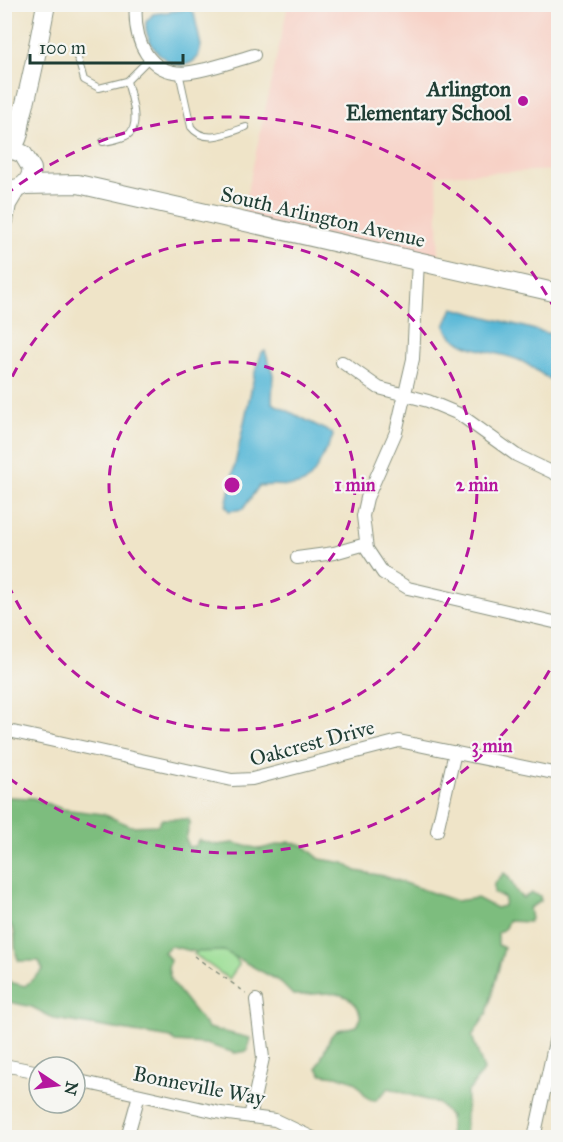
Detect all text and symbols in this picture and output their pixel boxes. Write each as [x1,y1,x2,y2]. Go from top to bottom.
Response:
scale bar [30,27,183,65]
text: 100 m [39,37,86,59]
place label: Arlington Elementary School [346,76,512,126]
marker: Arlington Elementary School [516,94,530,108]
street label: South Arlington Avenue [218,181,428,253]
text: 1 min [335,474,376,496]
text: 2 min [456,474,499,496]
centre of rings [222,475,242,495]
street label: Oakcrest Drive [247,714,377,772]
text: 3 min [472,735,513,758]
north arrow [27,1055,87,1115]
street label: Bonneville Way [131,1060,268,1112]
text: N [60,1080,82,1097]

